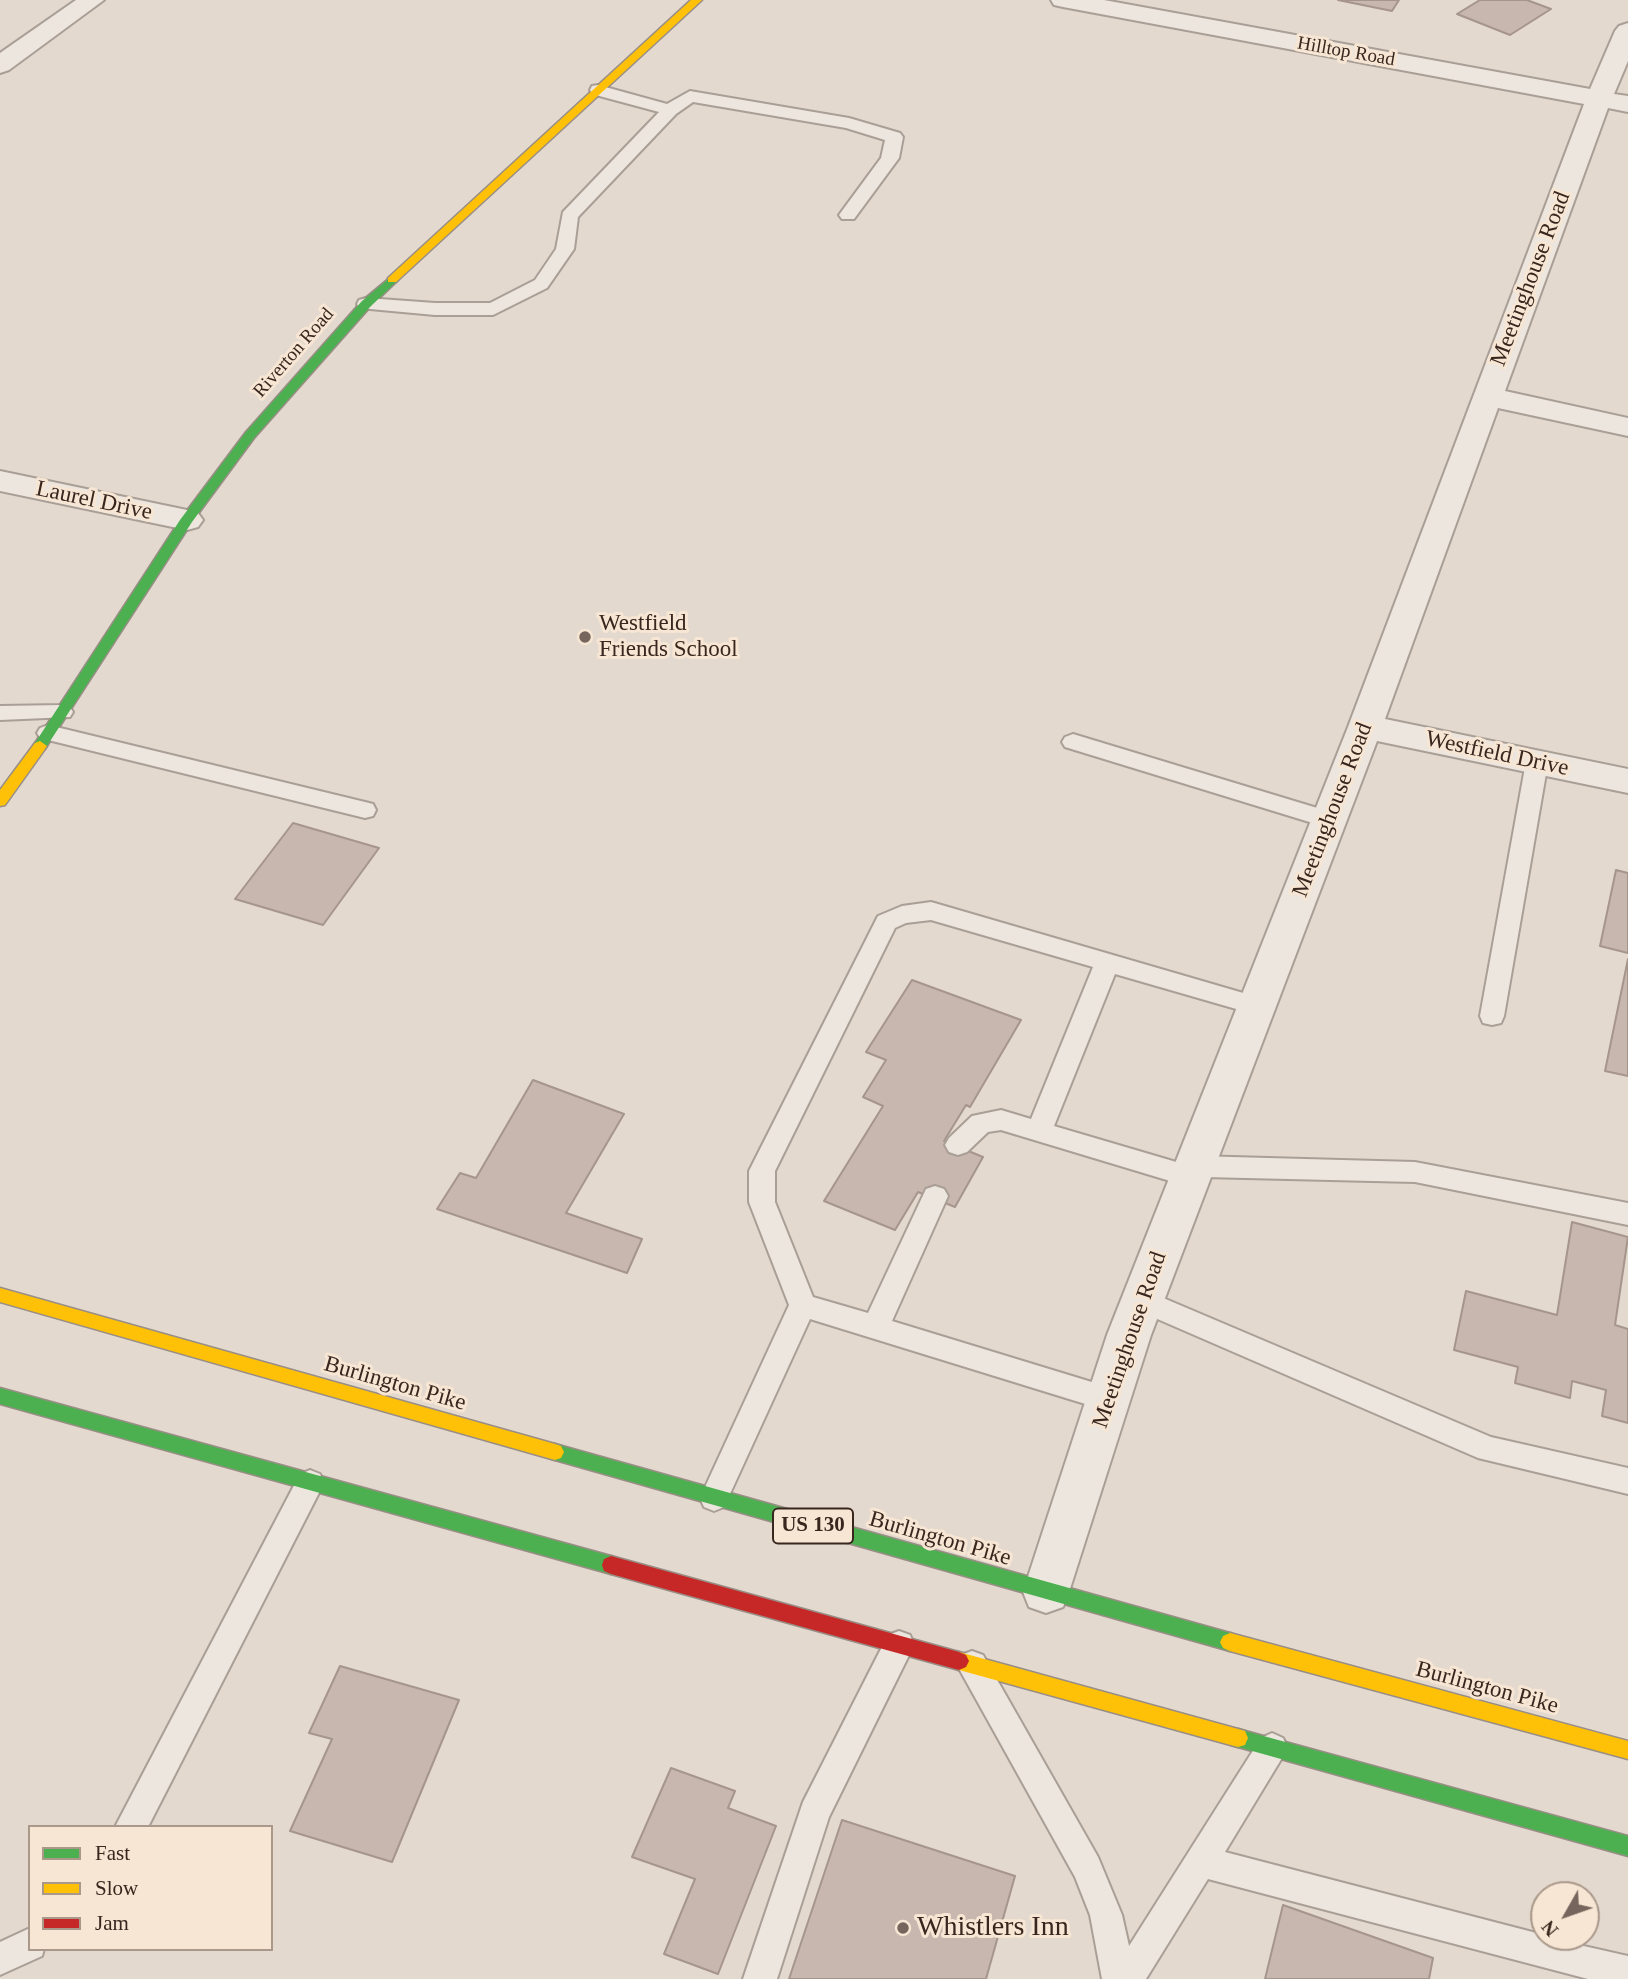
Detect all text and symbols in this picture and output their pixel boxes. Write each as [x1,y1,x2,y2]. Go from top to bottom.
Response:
street label: Hilltop Road [1295,32,1397,72]
street label: Meetinghouse Road [1485,188,1577,370]
street label: Riverton Road [249,304,339,402]
street label: Laurel Drive [33,475,155,527]
place label: Westfield Friends School [599,610,738,664]
marker: Westfield Friends School [577,629,593,645]
street label: Meetinghouse Road [1287,719,1379,901]
street label: Westfield Drive [1423,725,1571,783]
street label: Meetinghouse Road [1087,1248,1173,1432]
street label: Burlington Pike [321,1351,469,1417]
street label: Burlington Pike [866,1506,1014,1572]
road number: US 130 [773,1508,853,1544]
street label: Burlington Pike [1413,1656,1561,1720]
legend [28,1825,273,1951]
text: Fast [95,1841,130,1865]
text: Slow [95,1876,138,1900]
north arrow [1530,1881,1600,1951]
text: Jam [95,1911,129,1935]
place label: Whistlers Inn [917,1911,1069,1945]
text: N [1538,1917,1563,1941]
marker: Whistlers Inn [895,1920,911,1936]

